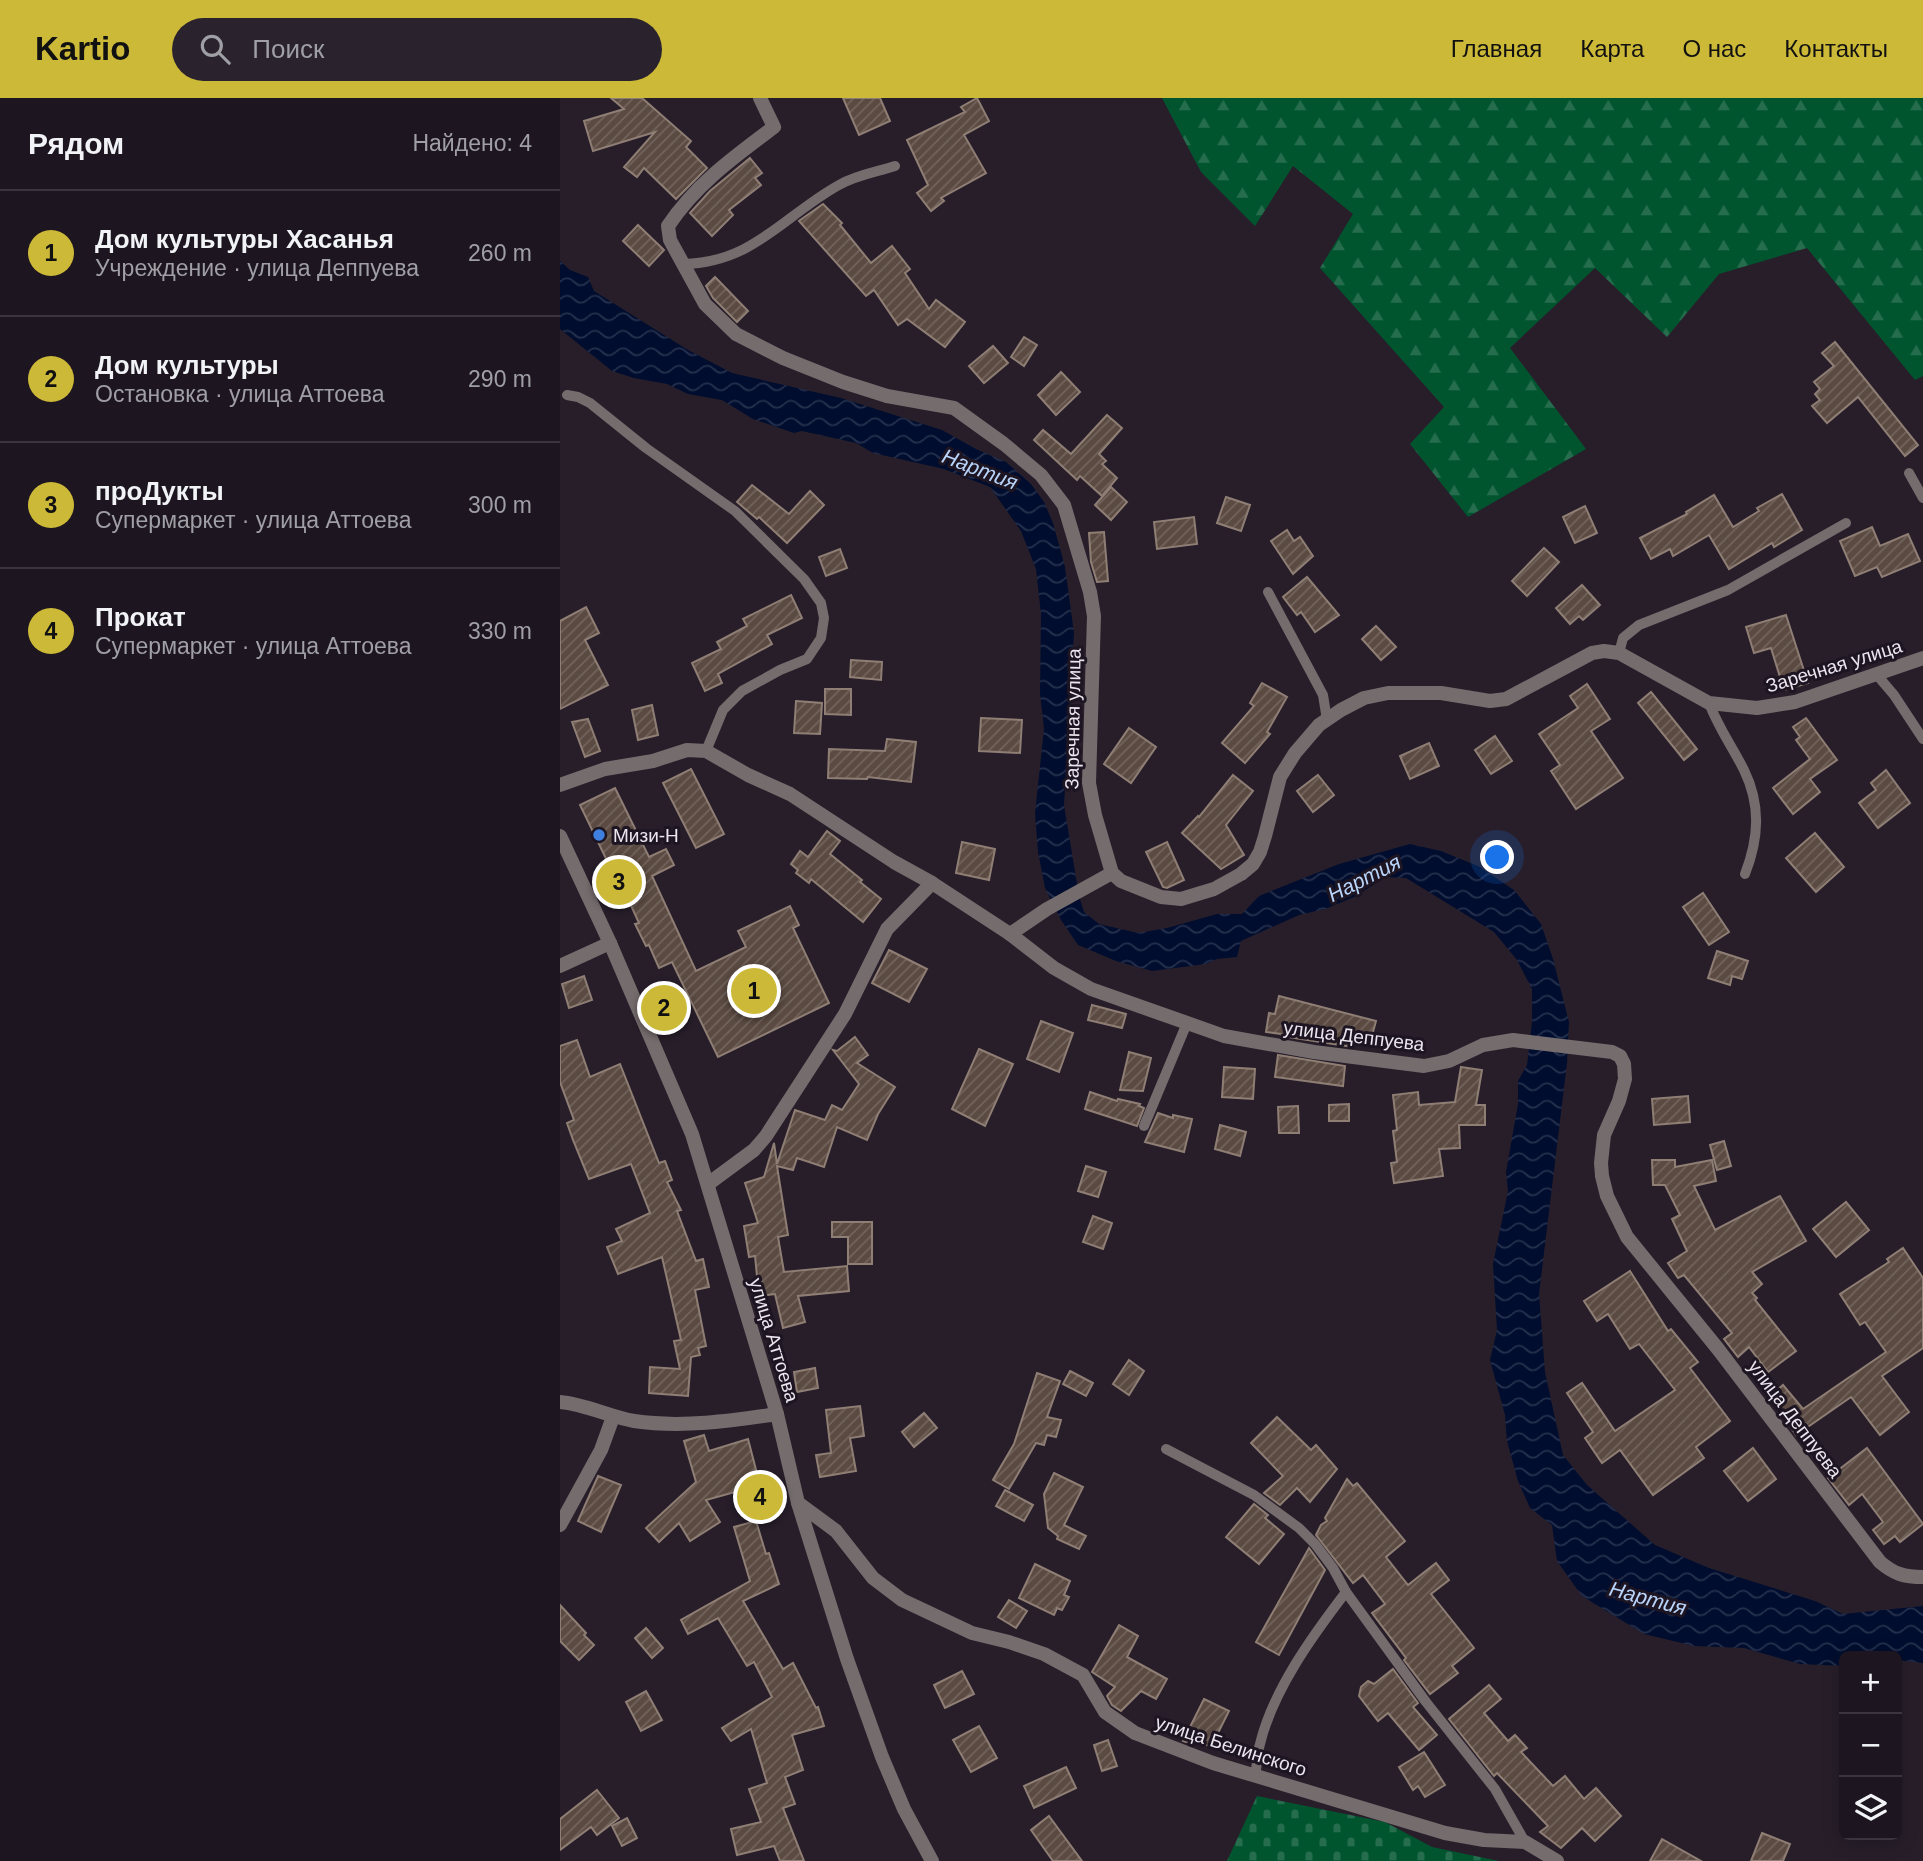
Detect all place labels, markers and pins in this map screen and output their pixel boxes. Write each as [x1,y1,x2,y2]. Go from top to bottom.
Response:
place label: Мизи-Н [613,825,679,846]
marker: Мизи-Н [591,827,607,843]
pin: 3 [596,856,642,908]
pin: 1 [731,965,777,1017]
pin: 2 [641,982,687,1034]
pin: 4 [737,1471,783,1523]

